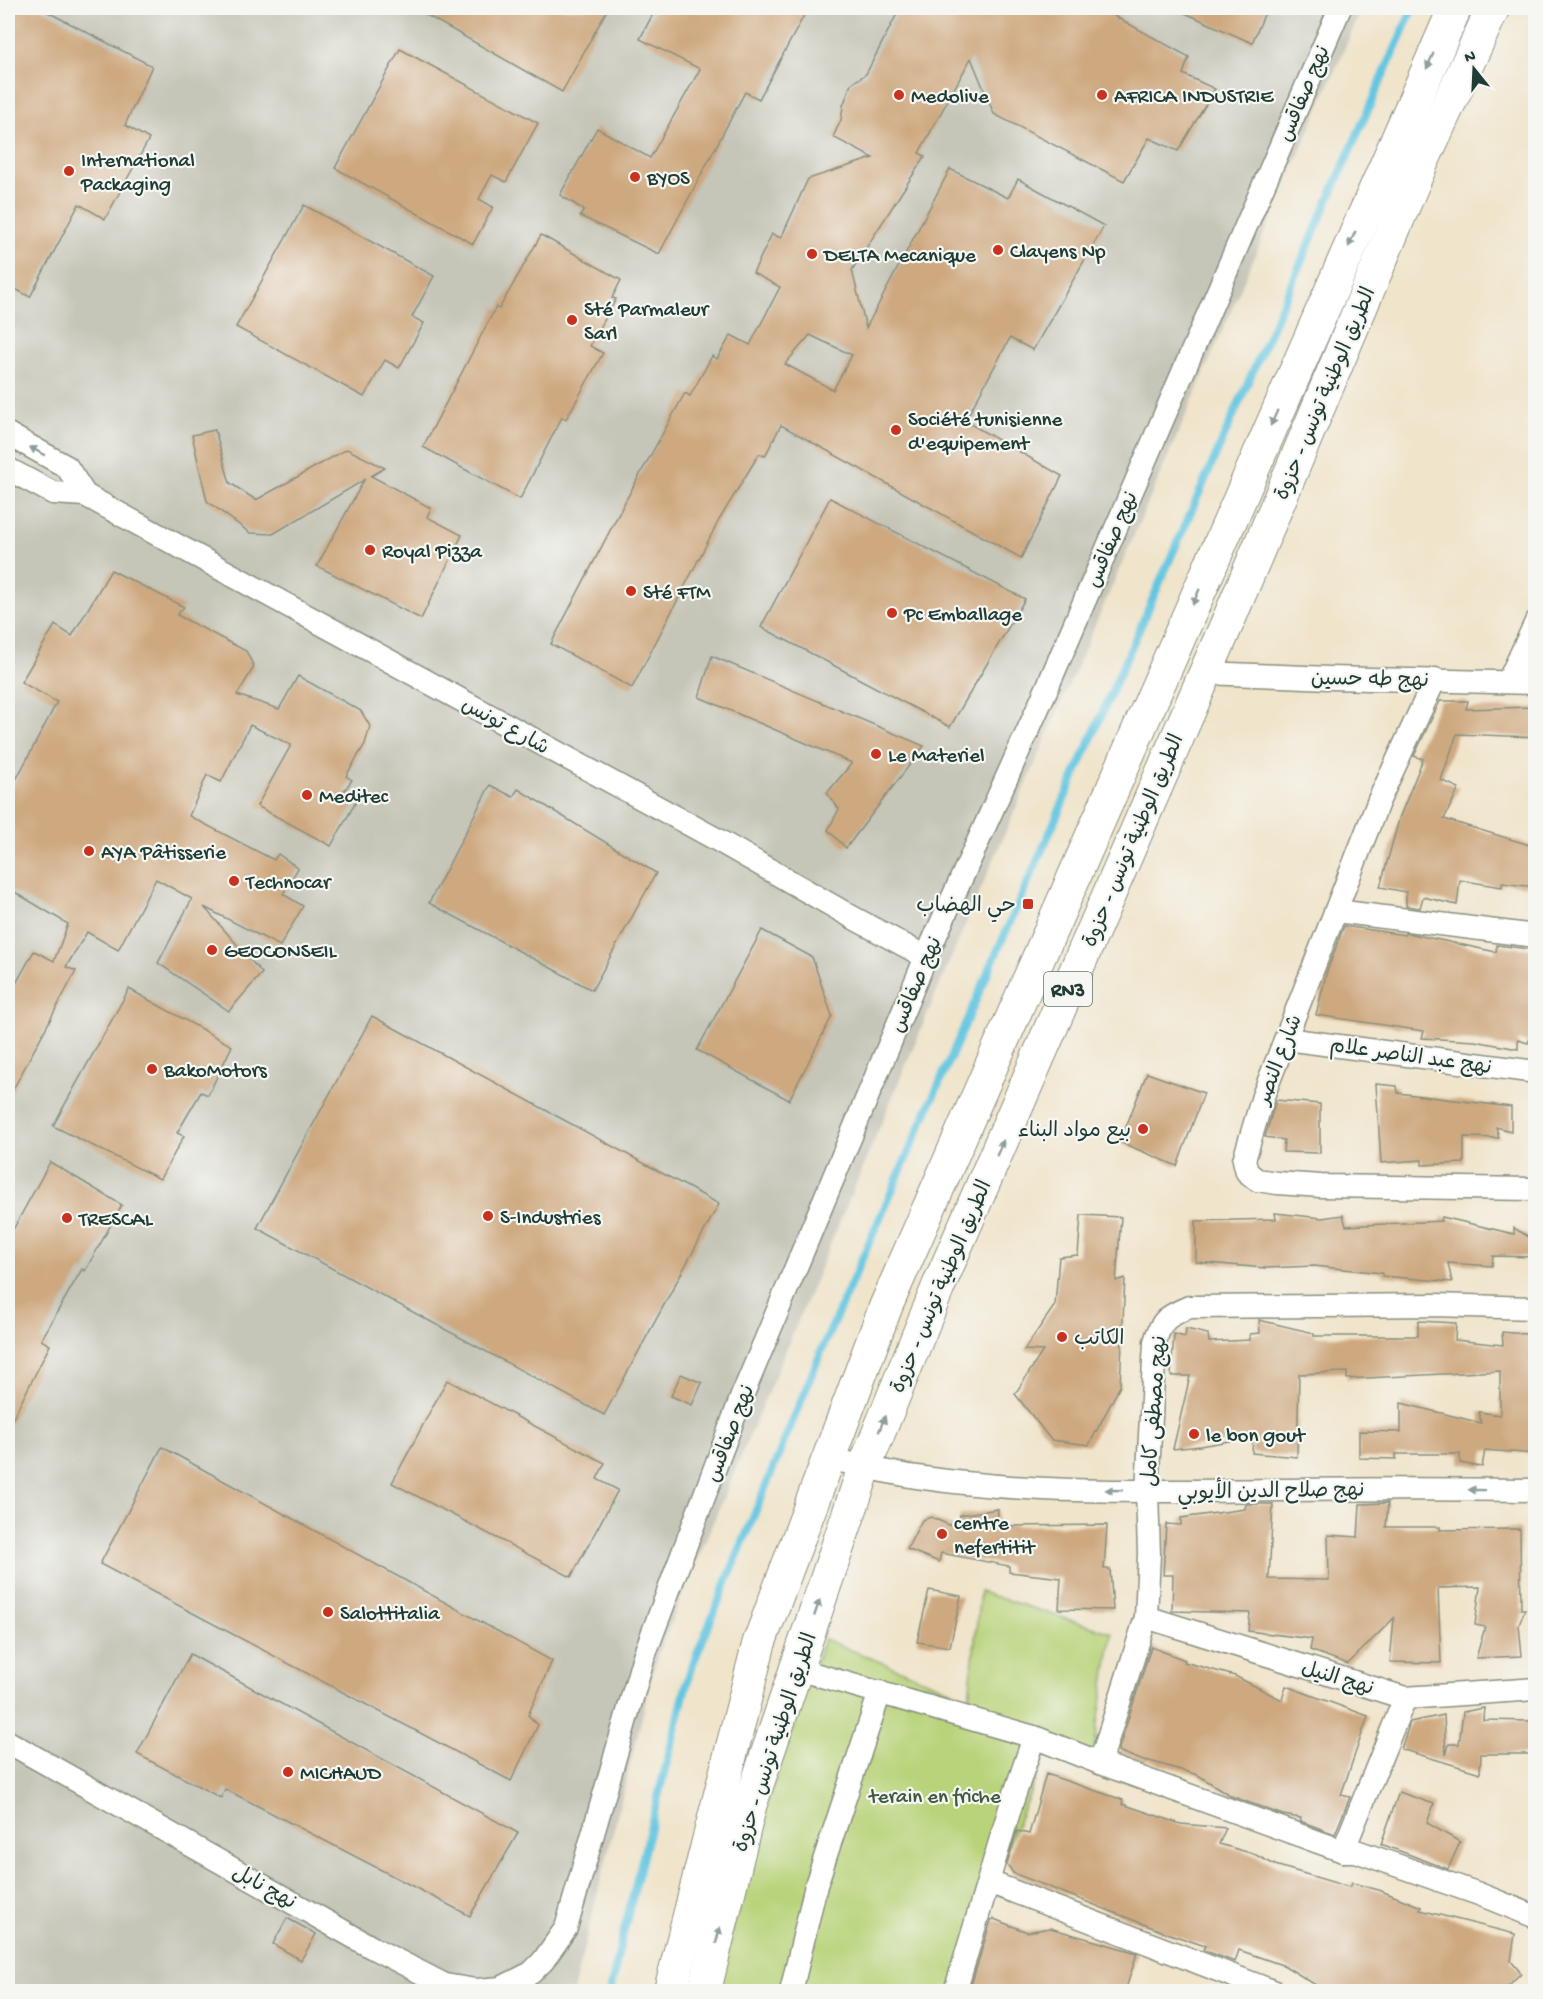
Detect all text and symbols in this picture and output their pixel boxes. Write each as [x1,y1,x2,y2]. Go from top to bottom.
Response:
north arrow [1444,39,1504,99]
street label: نهج صفاقس [1275,43,1338,146]
text: N [1463,47,1479,69]
one-way arrow [1426,52,1435,69]
place label: Medolive [911,86,990,111]
place label: AFRICA INDUSTRIE [1114,86,1274,111]
marker: Medolive [892,88,906,102]
marker: AFRICA INDUSTRIE [1095,88,1109,102]
place label: International Packaging [80,150,195,199]
marker: International Packaging [62,164,76,178]
place label: BYOS [646,168,690,193]
marker: BYOS [628,170,642,184]
one-way arrow [1347,231,1357,249]
place label: Clayens Np [1010,241,1106,266]
marker: Clayens Np [991,243,1005,257]
place label: DELTA Mecanique [822,245,977,270]
marker: DELTA Mecanique [805,247,819,261]
street label: الطريق الوطنية تونس - حزوة [1271,284,1383,505]
place label: Sté Parmaleur Sarl [584,299,710,348]
marker: Sté Parmaleur Sarl [565,313,579,327]
place label: Société tunisienne d'equipement [908,409,1064,458]
one-way arrow [1269,410,1279,428]
marker: Société tunisienne d'equipement [889,423,903,437]
one-way arrow [29,446,46,456]
street label: نهج صفاقس [1083,489,1146,592]
place label: Royal Pizza [382,541,483,566]
marker: Royal Pizza [363,543,377,557]
place label: Sté FTM [643,582,711,607]
marker: Sté FTM [624,584,638,598]
one-way arrow [1192,588,1201,605]
place label: Pc Emballage [903,604,1023,629]
marker: Pc Emballage [885,606,899,620]
street label: نهج طه حسين [1311,668,1429,695]
street label: شارع تونس [456,694,552,762]
street label: الطريق الوطنية تونس - حزوة [1079,731,1191,952]
place label: Le Materiel [888,745,985,770]
marker: Le Materiel [869,747,883,761]
place label: Meditec [319,786,389,811]
marker: Meditec [300,788,314,802]
place label: AYA Pâtisserie [101,842,227,867]
marker: AYA Pâtisserie [82,844,96,858]
place label: Technocar [245,872,332,897]
marker: Technocar [227,874,241,888]
place label: حي الهضاب [916,895,1016,923]
marker: حي الهضاب [1021,897,1035,911]
street label: نهج صفاقس [887,934,950,1037]
place label: GEOCONSEIL [224,941,338,966]
marker: GEOCONSEIL [205,943,219,957]
road number: RN3 [1044,972,1092,1006]
street label: شارع النصر [1252,1012,1310,1111]
street label: نهج عبد الناصر علام [1328,1035,1493,1082]
place label: BakoMotors [163,1060,268,1085]
marker: BakoMotors [145,1062,159,1076]
place label: بيع مواد البناء [1018,1120,1131,1145]
marker: بيع مواد البناء [1136,1122,1150,1136]
one-way arrow [995,1138,1005,1156]
street label: الطريق الوطنية تونس - حزوة [887,1177,999,1398]
place label: S-Industries [500,1207,602,1232]
place label: TRESCAL [78,1209,154,1234]
marker: S-Industries [481,1209,495,1223]
marker: TRESCAL [60,1211,74,1225]
place label: الكاتب [1074,1328,1124,1353]
marker: الكاتب [1055,1330,1069,1344]
street label: نهج مصطفى كامل [1139,1335,1174,1488]
street label: نهج صفاقس [702,1382,762,1486]
one-way arrow [878,1415,887,1433]
place label: le bon gout [1206,1425,1307,1450]
marker: le bon gout [1187,1427,1201,1441]
street label: نهج صلاح الدين الأيوبي [1177,1474,1365,1511]
one-way arrow [1105,1485,1124,1495]
one-way arrow [1468,1485,1487,1495]
place label: centre nefertitit [954,1513,1037,1562]
marker: centre nefertitit [935,1527,949,1541]
one-way arrow [813,1599,823,1617]
place label: Salottitalia [340,1603,441,1628]
marker: Salottitalia [321,1605,335,1619]
street label: الطريق الوطنية تونس - حزوة [730,1630,825,1856]
street label: نهج النيل [1298,1657,1377,1703]
place label: MICHAUD [300,1763,381,1788]
marker: MICHAUD [281,1765,295,1779]
park label: terain en friche [867,1786,1002,1811]
street label: نهج نابل [227,1861,300,1917]
one-way arrow [714,1925,724,1944]

